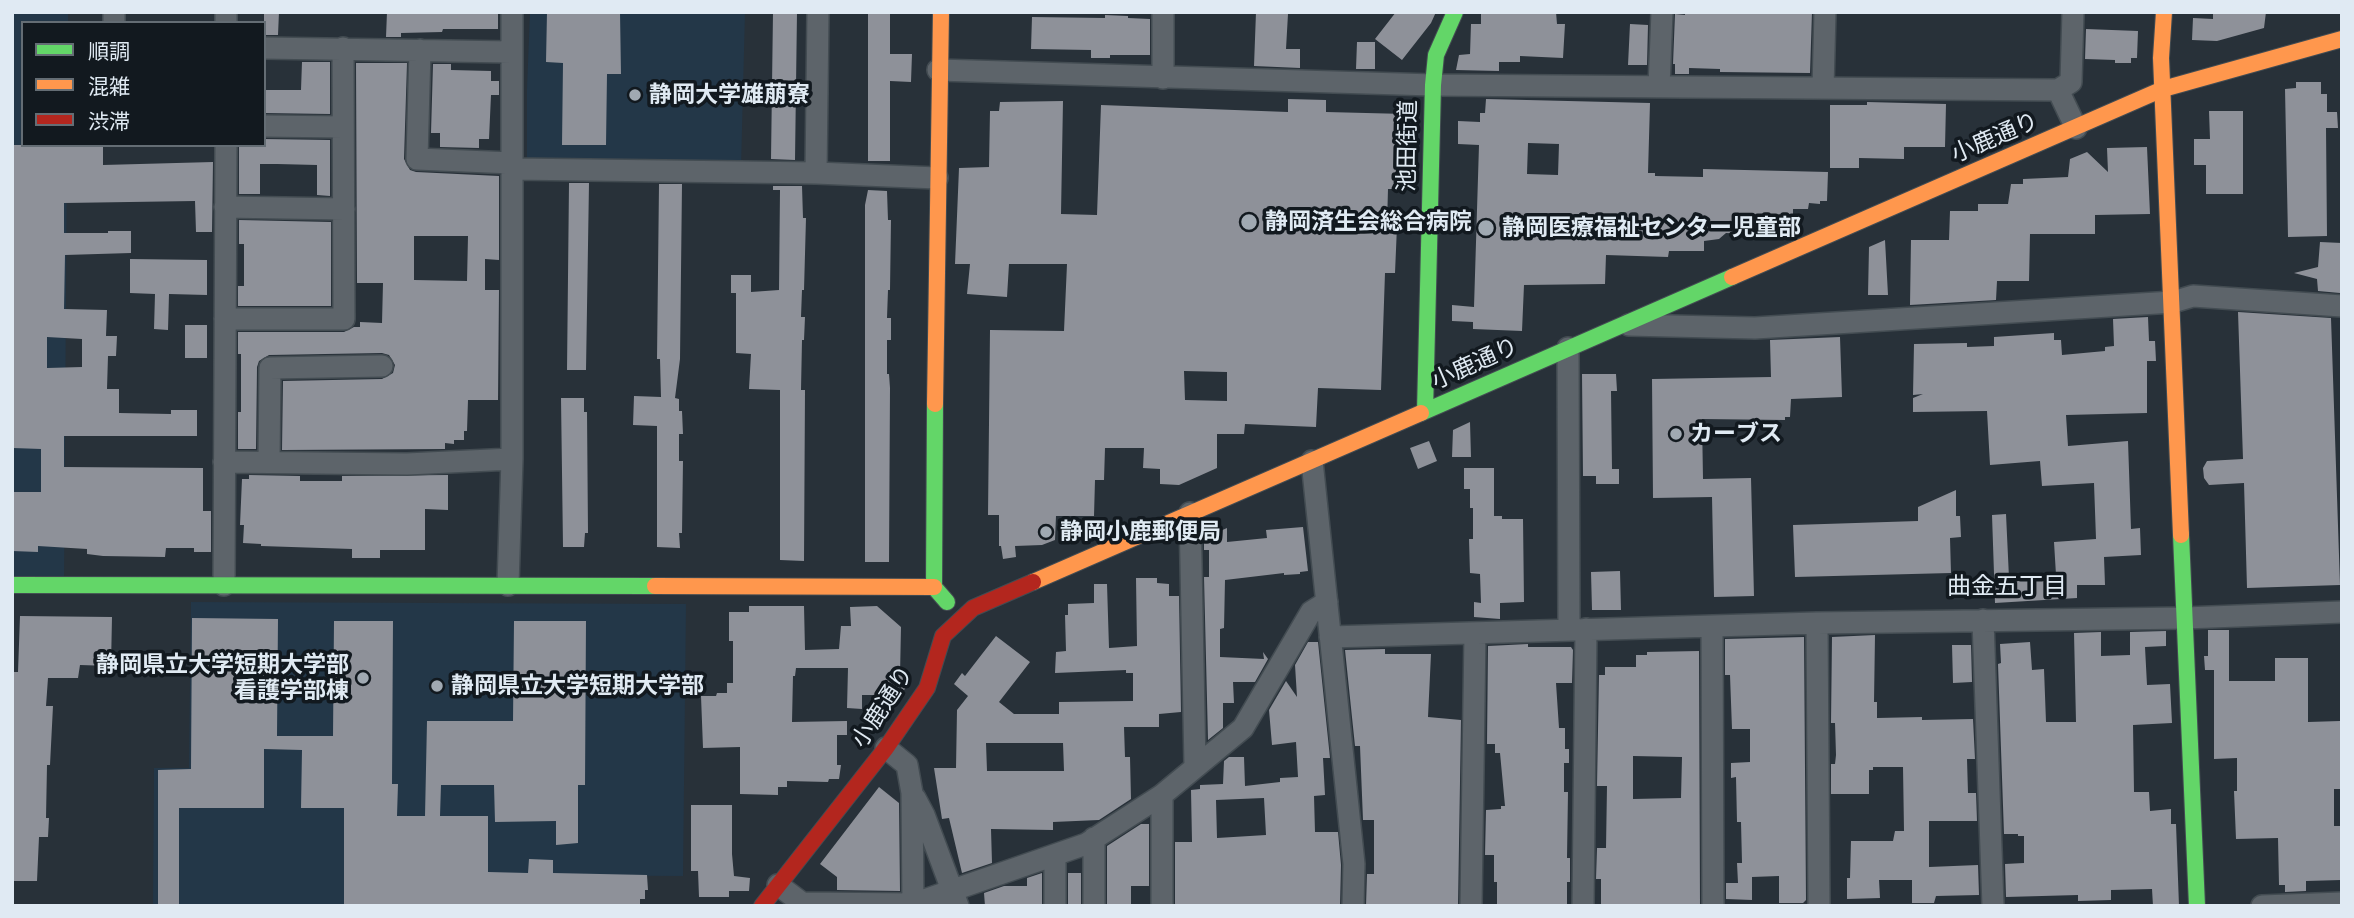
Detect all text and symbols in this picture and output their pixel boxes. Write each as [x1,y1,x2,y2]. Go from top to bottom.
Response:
legend [21,21,266,147]
text: 順調 [88,39,130,64]
text: 混雑 [88,74,130,99]
place label: 静岡大学雄萠寮 [649,81,810,109]
marker: 静岡大学雄萠寮 [627,87,643,103]
street label: 池田街道 [1393,100,1423,192]
street label: 小鹿通り [1947,107,2043,169]
text: 渋滞 [88,109,130,134]
place label: 静岡済生会総合病院 [1265,208,1472,236]
marker: 静岡済生会総合病院 [1239,212,1259,232]
place label: 静岡医療福祉センター児童部 [1502,214,1801,242]
marker: 静岡医療福祉センター児童部 [1476,218,1496,238]
street label: 小鹿通り [1427,333,1523,395]
place label: カーブス [1690,420,1782,448]
marker: カーブス [1668,426,1684,442]
place label: 静岡小鹿郵便局 [1060,518,1221,546]
marker: 静岡小鹿郵便局 [1038,524,1054,540]
district label: 曲金五丁目 [1947,573,2067,601]
place label: 静岡県立大学短期大学部 看護学部棟 [96,651,349,705]
street label: 小鹿通り [846,661,920,753]
marker: 静岡県立大学短期大学部 看護学部棟 [355,670,371,686]
place label: 静岡県立大学短期大学部 [451,672,704,700]
marker: 静岡県立大学短期大学部 [429,678,445,694]

